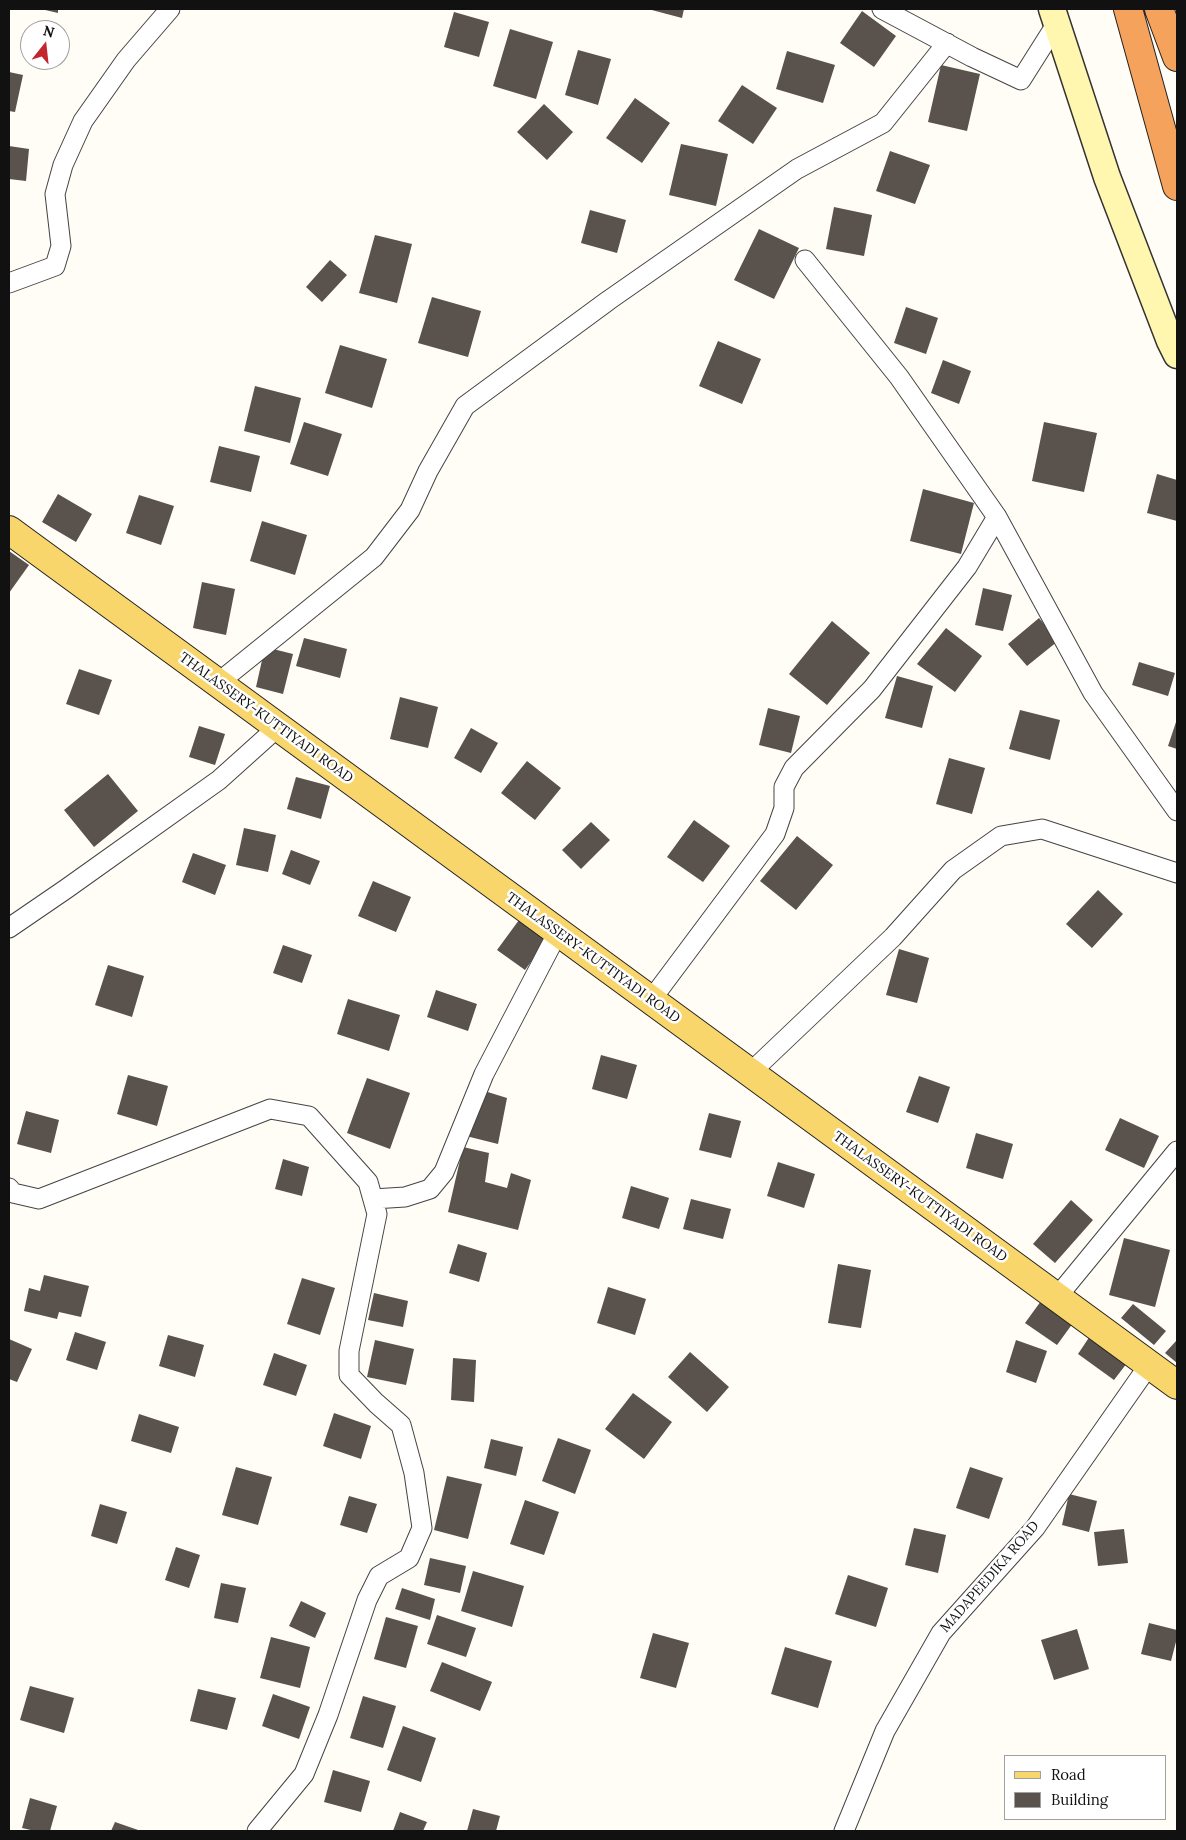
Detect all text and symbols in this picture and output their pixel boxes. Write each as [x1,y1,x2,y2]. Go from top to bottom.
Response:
north arrow [20,20,70,70]
text: N [41,21,57,42]
street label: THALASSERY-KUTTIYADI ROAD [176,649,356,787]
street label: THALASSERY-KUTTIYADI ROAD [503,889,683,1027]
street label: THALASSERY-KUTTIYADI ROAD [830,1128,1010,1266]
street label: MADAPEEDIKA ROAD [937,1518,1043,1636]
legend [1004,1755,1166,1820]
text: Road [1051,1765,1086,1784]
text: Building [1051,1790,1108,1809]

